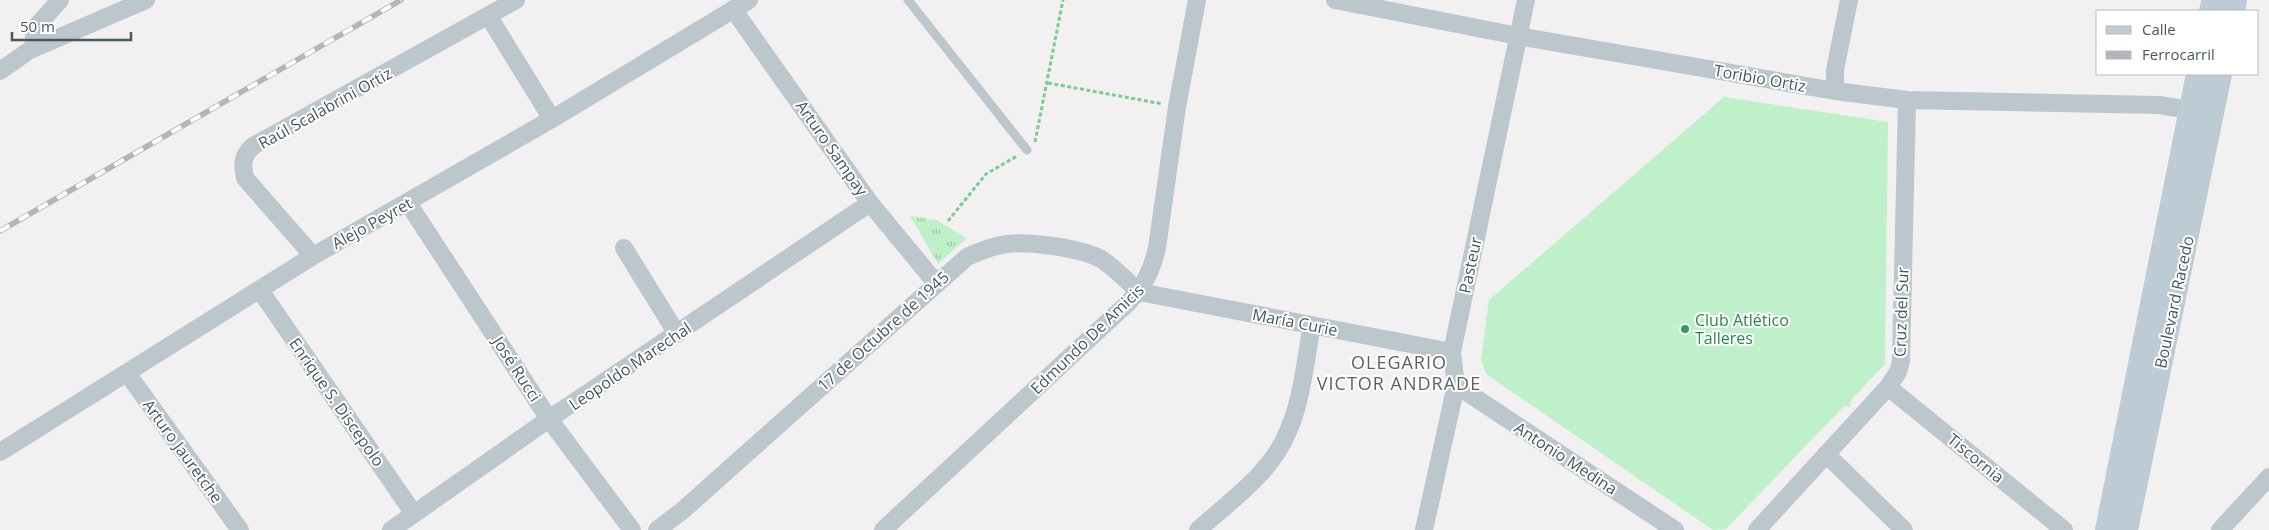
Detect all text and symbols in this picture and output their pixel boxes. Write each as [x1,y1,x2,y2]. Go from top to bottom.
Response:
scale bar [12,10,131,42]
legend [2096,10,2259,75]
text: 50 m [20,16,55,36]
text: Calle [2142,19,2176,39]
text: Ferrocarril [2142,44,2215,64]
street label: Toribio Ortiz [1712,59,1808,97]
street label: Raúl Scalabrini Ortiz [254,62,396,154]
street label: Arturo Sampay [791,96,874,201]
street label: Alejo Peyret [328,192,416,254]
street label: Pasteur [1453,234,1487,295]
street label: Boulevard Racedo [2149,234,2199,370]
street label: 17 de Octubre de 1945 [812,266,954,396]
street label: Cruz del Sur [1888,266,1914,357]
street label: Edmundo De Amicis [1026,279,1148,399]
street label: María Curie [1251,303,1340,341]
place label: Club Atlético Talleres [1695,309,1789,349]
street label: Leopoldo Marechal [564,317,696,415]
marker: Club Atlético Talleres [1679,323,1691,335]
street label: José Rucci [487,330,546,406]
street label: Enrique S. Discepolo [284,333,390,471]
district label: OLEGARIO VICTOR ANDRADE [1317,350,1481,395]
street label: Arturo Jauretche [138,395,228,507]
street label: Antonio Medina [1510,416,1622,500]
street label: Tiscornia [1943,428,2009,488]

